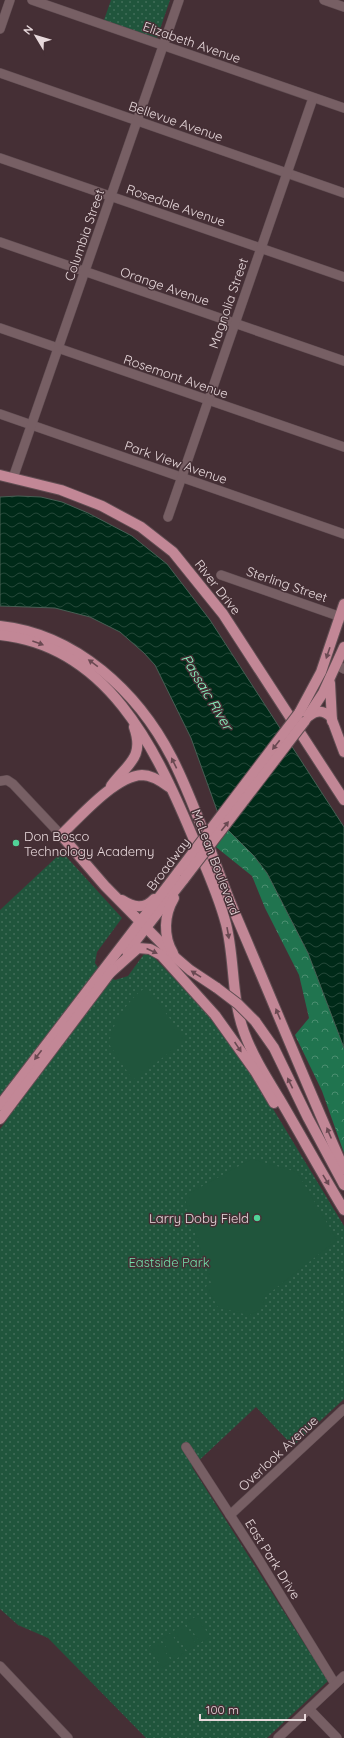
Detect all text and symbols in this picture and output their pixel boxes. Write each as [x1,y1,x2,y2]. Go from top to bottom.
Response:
north arrow [16,16,56,56]
street label: Elizabeth Avenue [141,18,243,66]
text: N [20,22,36,37]
street label: Bellevue Avenue [127,97,225,145]
street label: Rosedale Avenue [124,181,228,229]
street label: Columbia Street [61,187,107,283]
street label: Magnolia Street [205,256,251,350]
street label: Orange Avenue [118,263,212,309]
street label: Rosemont Avenue [122,351,230,401]
street label: Park View Avenue [123,437,229,487]
street label: River Drive [192,556,244,618]
street label: Sterling Street [244,563,330,605]
one-way arrow [32,641,44,647]
one-way arrow [324,648,330,660]
water label: Passaic River [177,651,238,735]
one-way arrow [87,659,98,667]
one-way arrow [271,739,280,750]
one-way arrow [171,757,177,768]
street label: McLean Boulevard [188,807,244,917]
one-way arrow [220,821,229,832]
place label: Don Bosco Technology Academy [24,828,154,859]
street label: Broadway [143,834,193,894]
marker: Don Bosco Technology Academy [11,838,21,848]
one-way arrow [225,927,231,939]
one-way arrow [146,948,158,954]
one-way arrow [191,970,201,978]
one-way arrow [275,1008,281,1019]
one-way arrow [234,1042,242,1052]
one-way arrow [34,1050,42,1061]
one-way arrow [287,1077,293,1088]
one-way arrow [326,1128,332,1139]
one-way arrow [323,1174,330,1186]
place label: Larry Doby Field [149,1210,249,1226]
marker: Larry Doby Field [252,1213,262,1223]
park label: Eastside Park [128,1254,210,1270]
street label: Overlook Avenue [235,1412,321,1494]
street label: East Park Drive [242,1516,304,1602]
scale bar [200,1696,305,1722]
text: 100 m [206,1702,239,1717]

